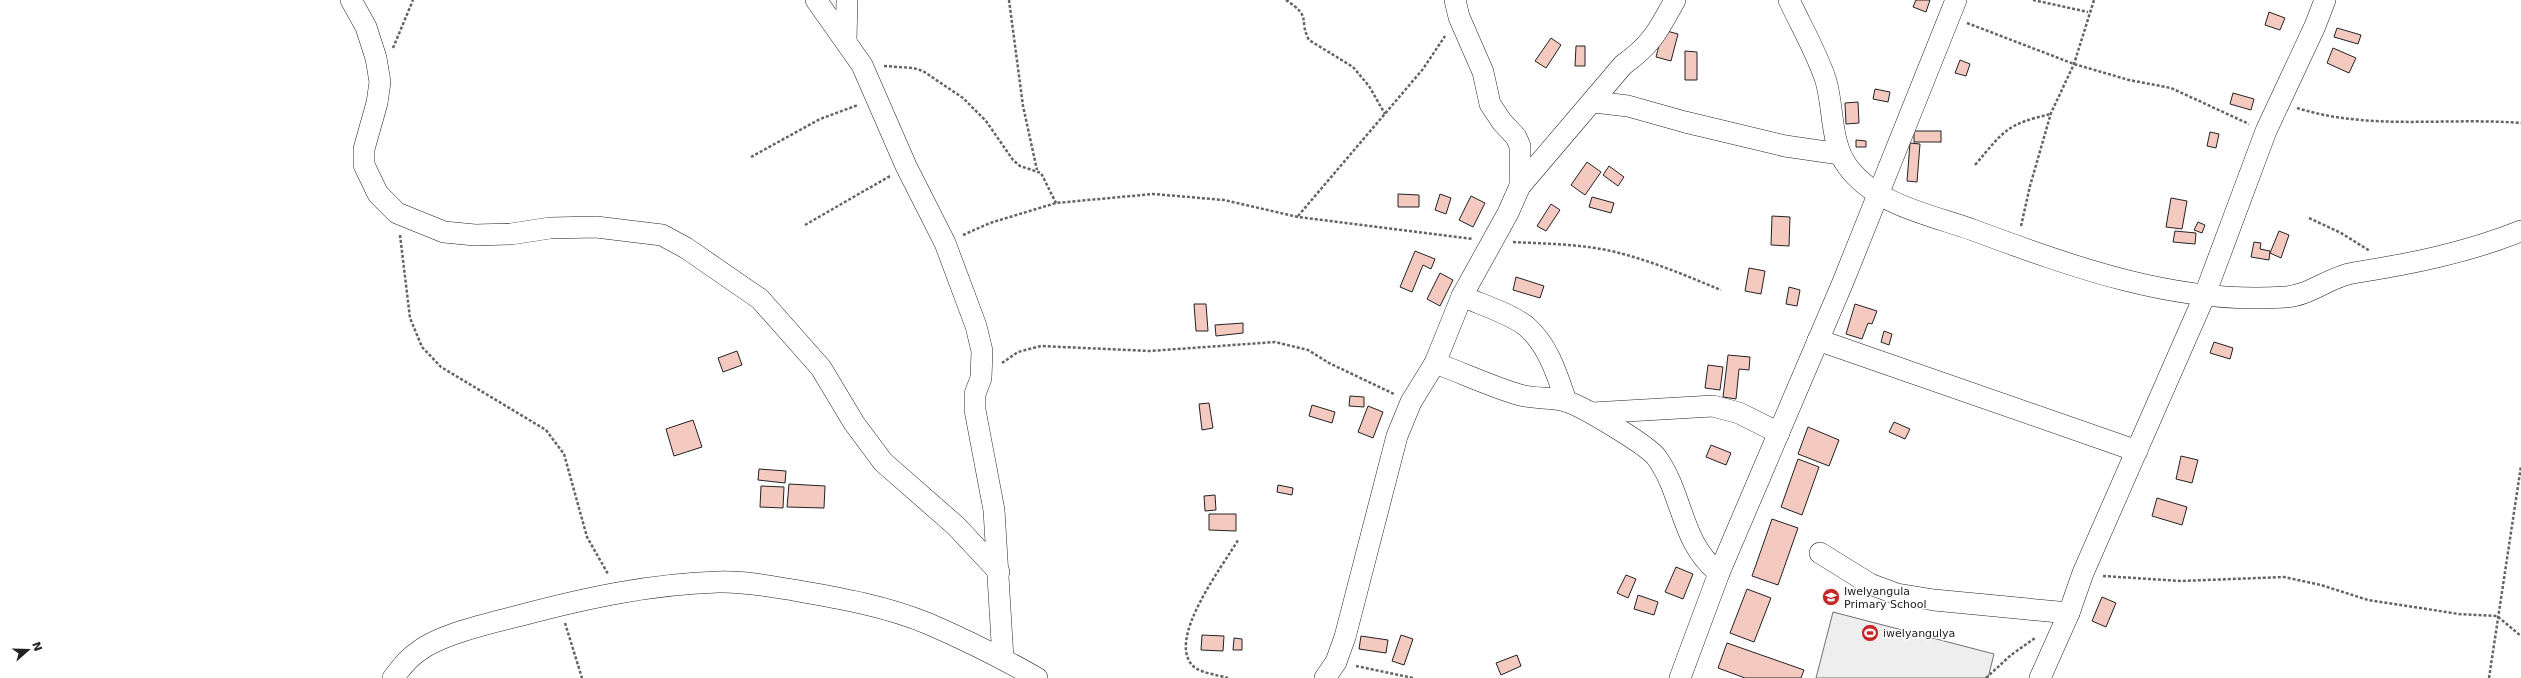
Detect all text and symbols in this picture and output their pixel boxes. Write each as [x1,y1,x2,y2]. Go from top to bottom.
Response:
place label: Iwelyangula Primary School [1844,585,1927,611]
school or university icon: Iwelyangula Primary School [1821,587,1841,607]
sports icon: iwelyangulya [1860,623,1880,643]
place label: iwelyangulya [1883,627,1955,640]
north arrow [8,630,48,670]
text: N [29,640,45,653]

